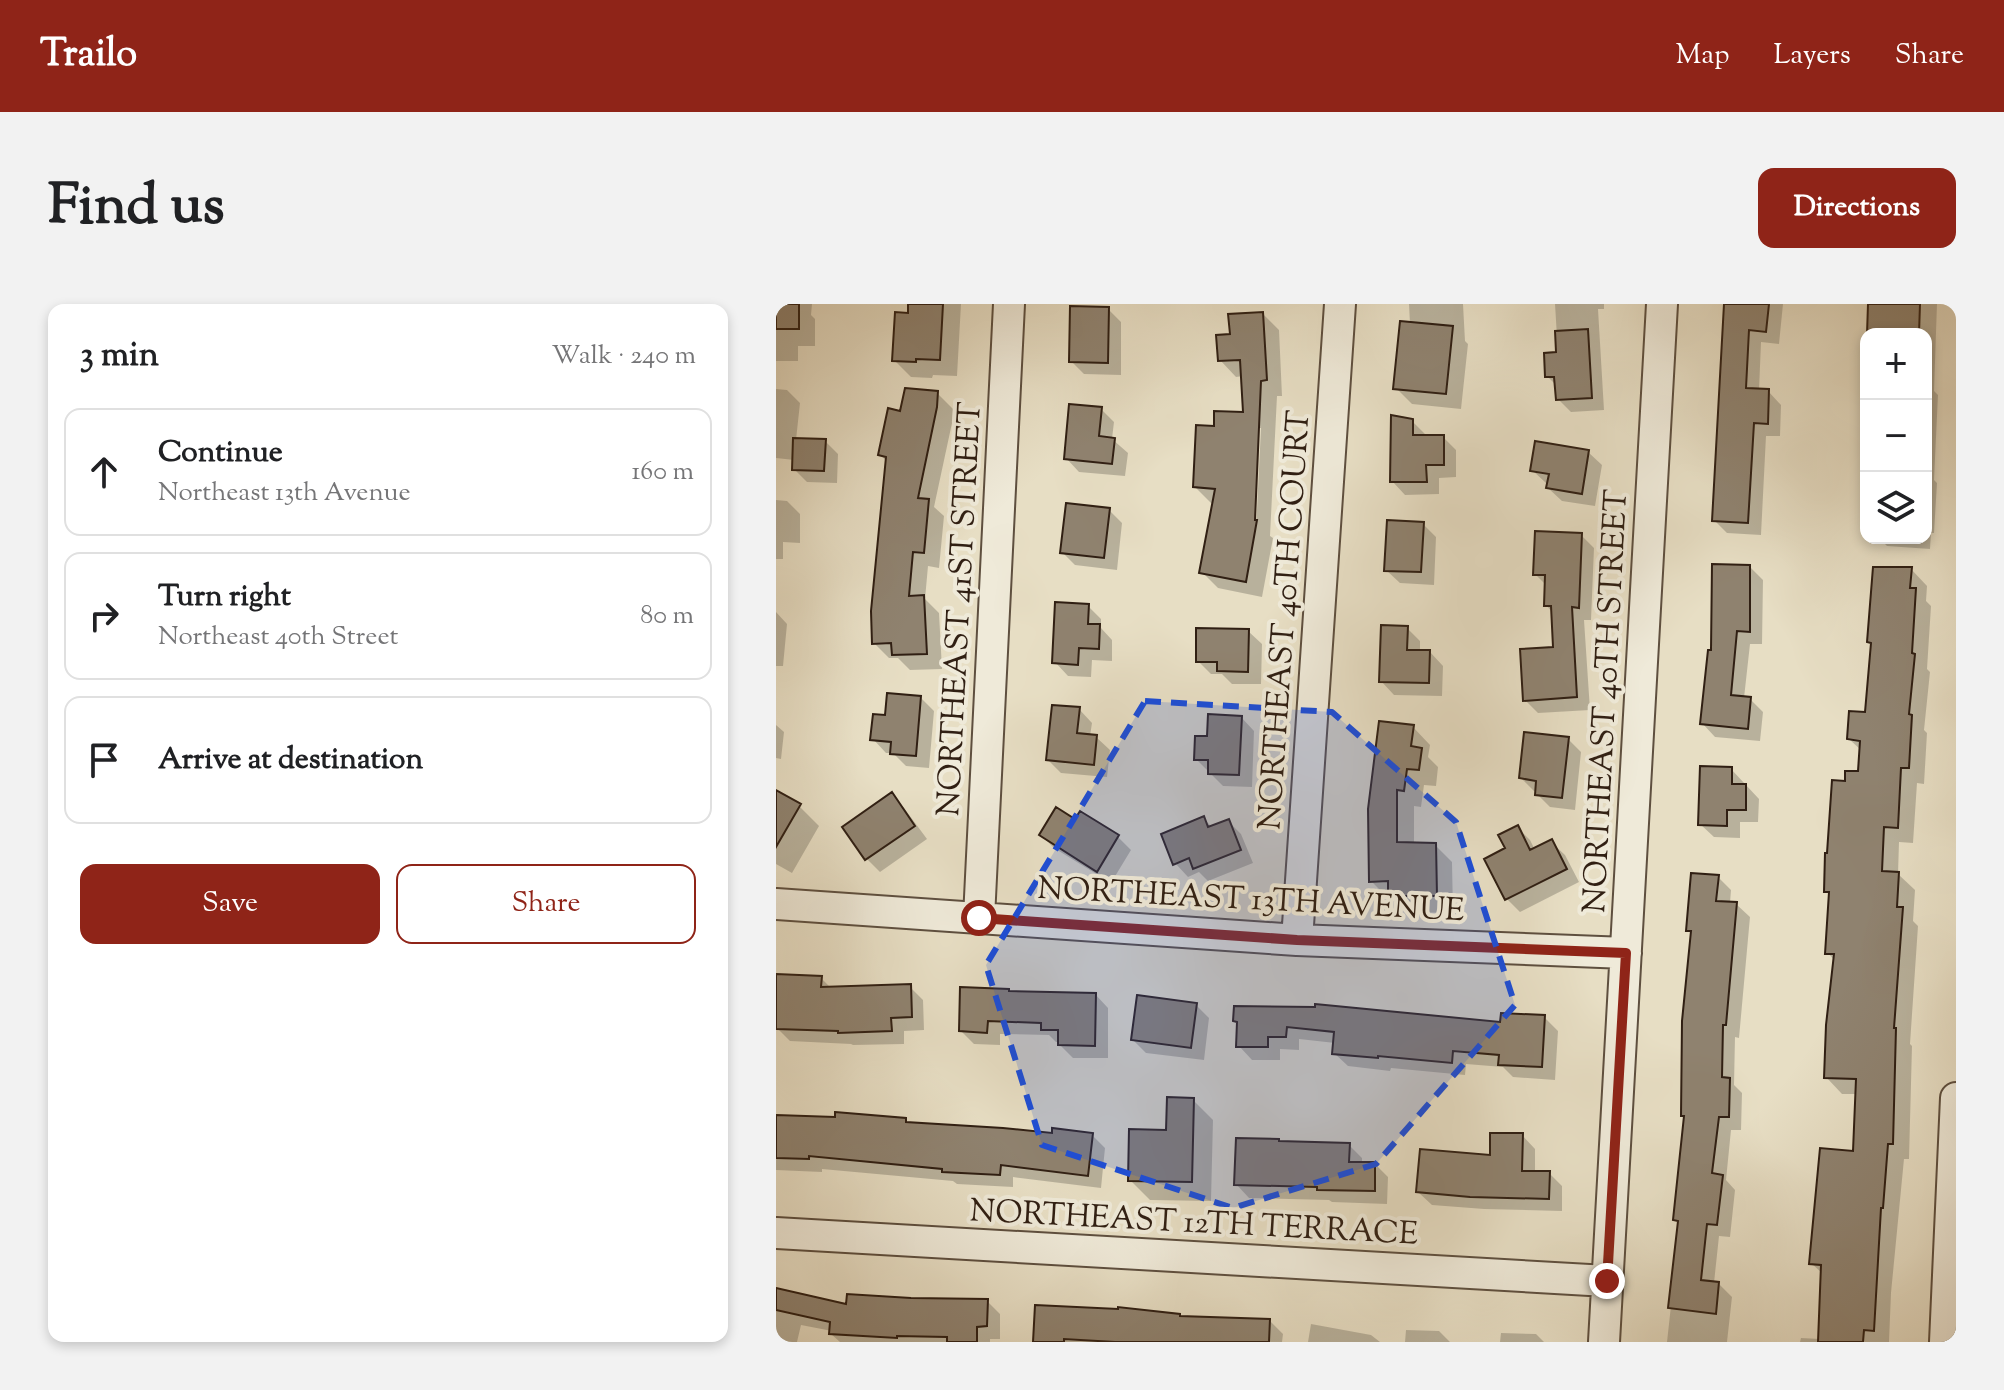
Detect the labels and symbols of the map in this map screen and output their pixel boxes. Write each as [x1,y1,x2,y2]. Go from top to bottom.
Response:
street label: NORTHEAST 41ST STREET [927,401,995,818]
street label: NORTHEAST 40TH COURT [1248,409,1324,832]
street label: NORTHEAST 40TH STREET [1573,488,1641,914]
street label: NORTHEAST 13TH AVENUE [1036,867,1465,935]
route start [961,900,997,936]
street label: NORTHEAST 12TH TERRACE [968,1189,1419,1259]
route end [1589,1263,1625,1299]

